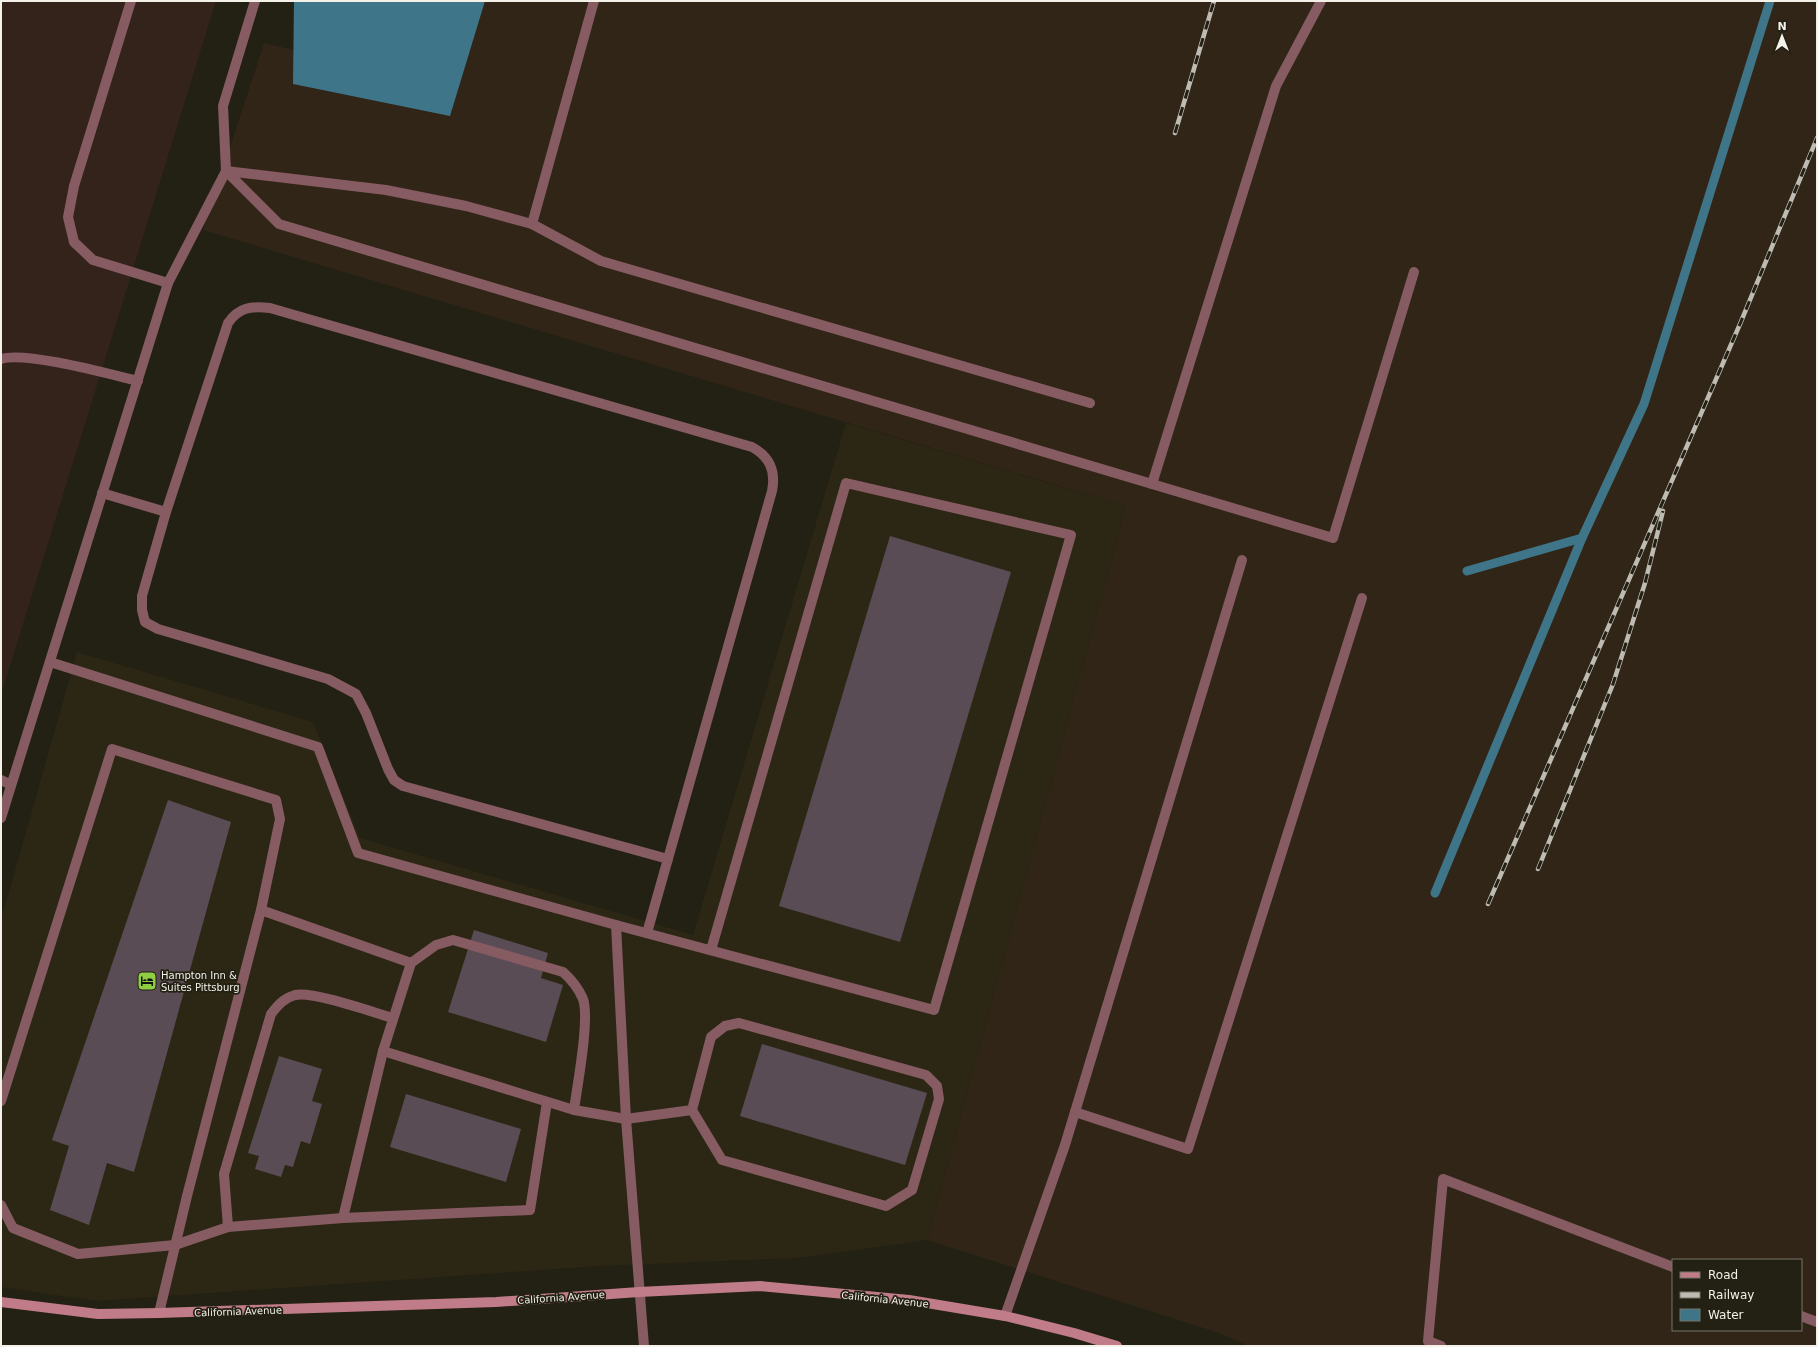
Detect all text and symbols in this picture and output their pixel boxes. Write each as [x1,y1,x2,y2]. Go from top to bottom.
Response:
north arrow [1762,16,1802,56]
text: N [1777,20,1787,33]
hotel icon: Hampton Inn & Suites Pittsburg [136,970,158,992]
place label: Hampton Inn & Suites Pittsburg [161,970,240,993]
legend [1672,1259,1802,1331]
text: Road [1708,1268,1738,1282]
text: Railway [1708,1288,1754,1302]
street label: California Avenue [517,1289,605,1306]
street label: California Avenue [841,1289,929,1310]
street label: California Avenue [194,1304,282,1319]
text: Water [1708,1308,1744,1322]

